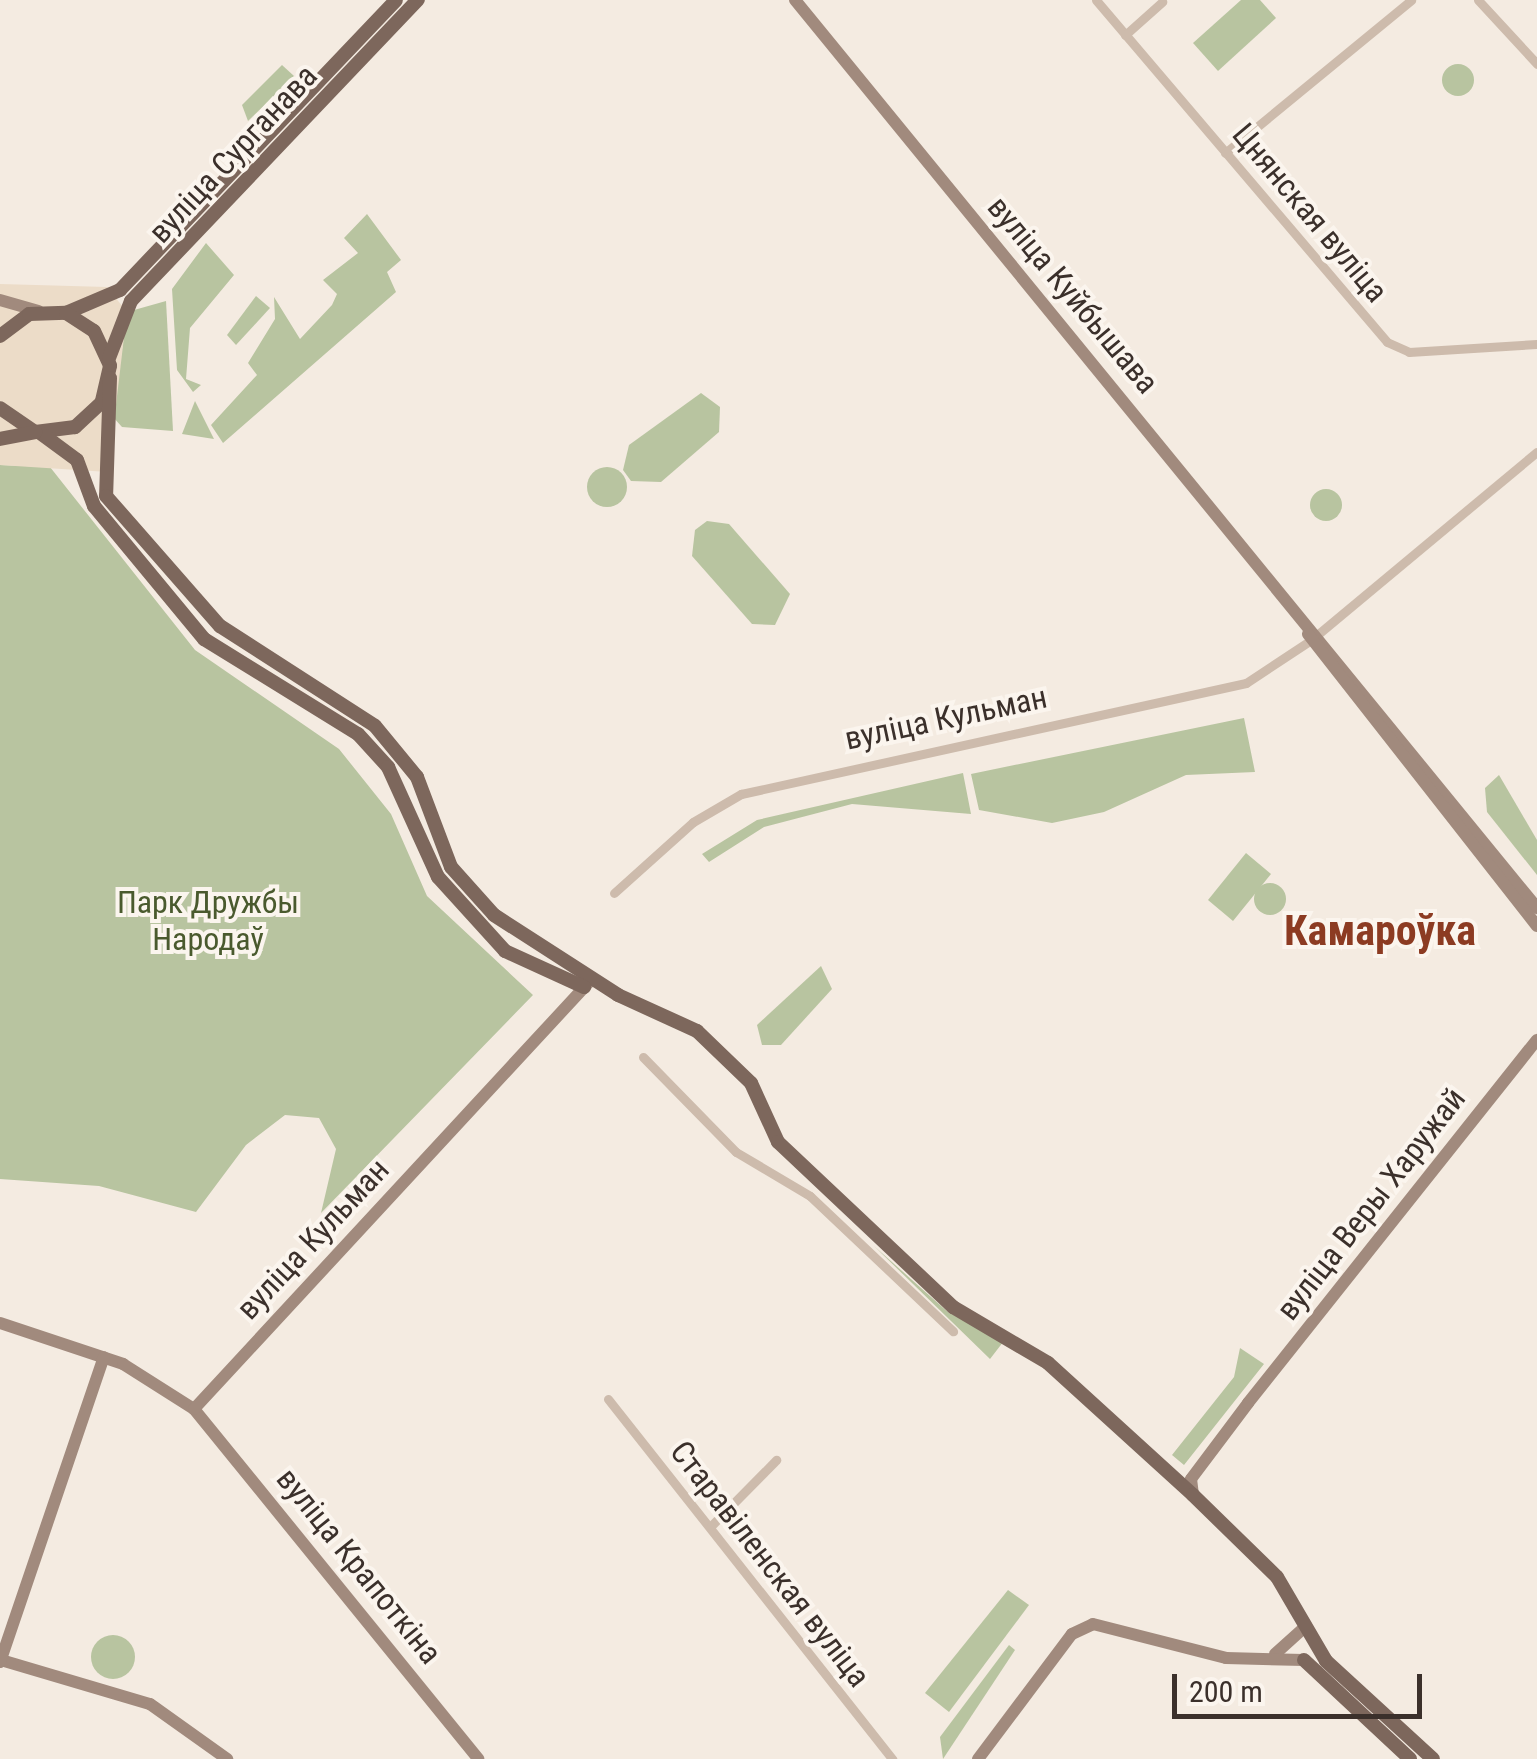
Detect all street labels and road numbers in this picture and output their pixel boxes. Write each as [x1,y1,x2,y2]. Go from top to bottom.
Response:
street label: вуліца Сурганава [141,57,325,251]
street label: Цнянская вуліца [1224,116,1396,310]
street label: вуліца Куйбышава [979,189,1167,401]
street label: вуліца Кульман [841,678,1051,758]
street label: вуліца Веры Харужай [1268,1080,1474,1328]
street label: вуліца Кульман [229,1151,397,1327]
street label: Старавіленская вуліца [662,1433,878,1695]
street label: вуліца Крапоткіна [268,1461,450,1671]

